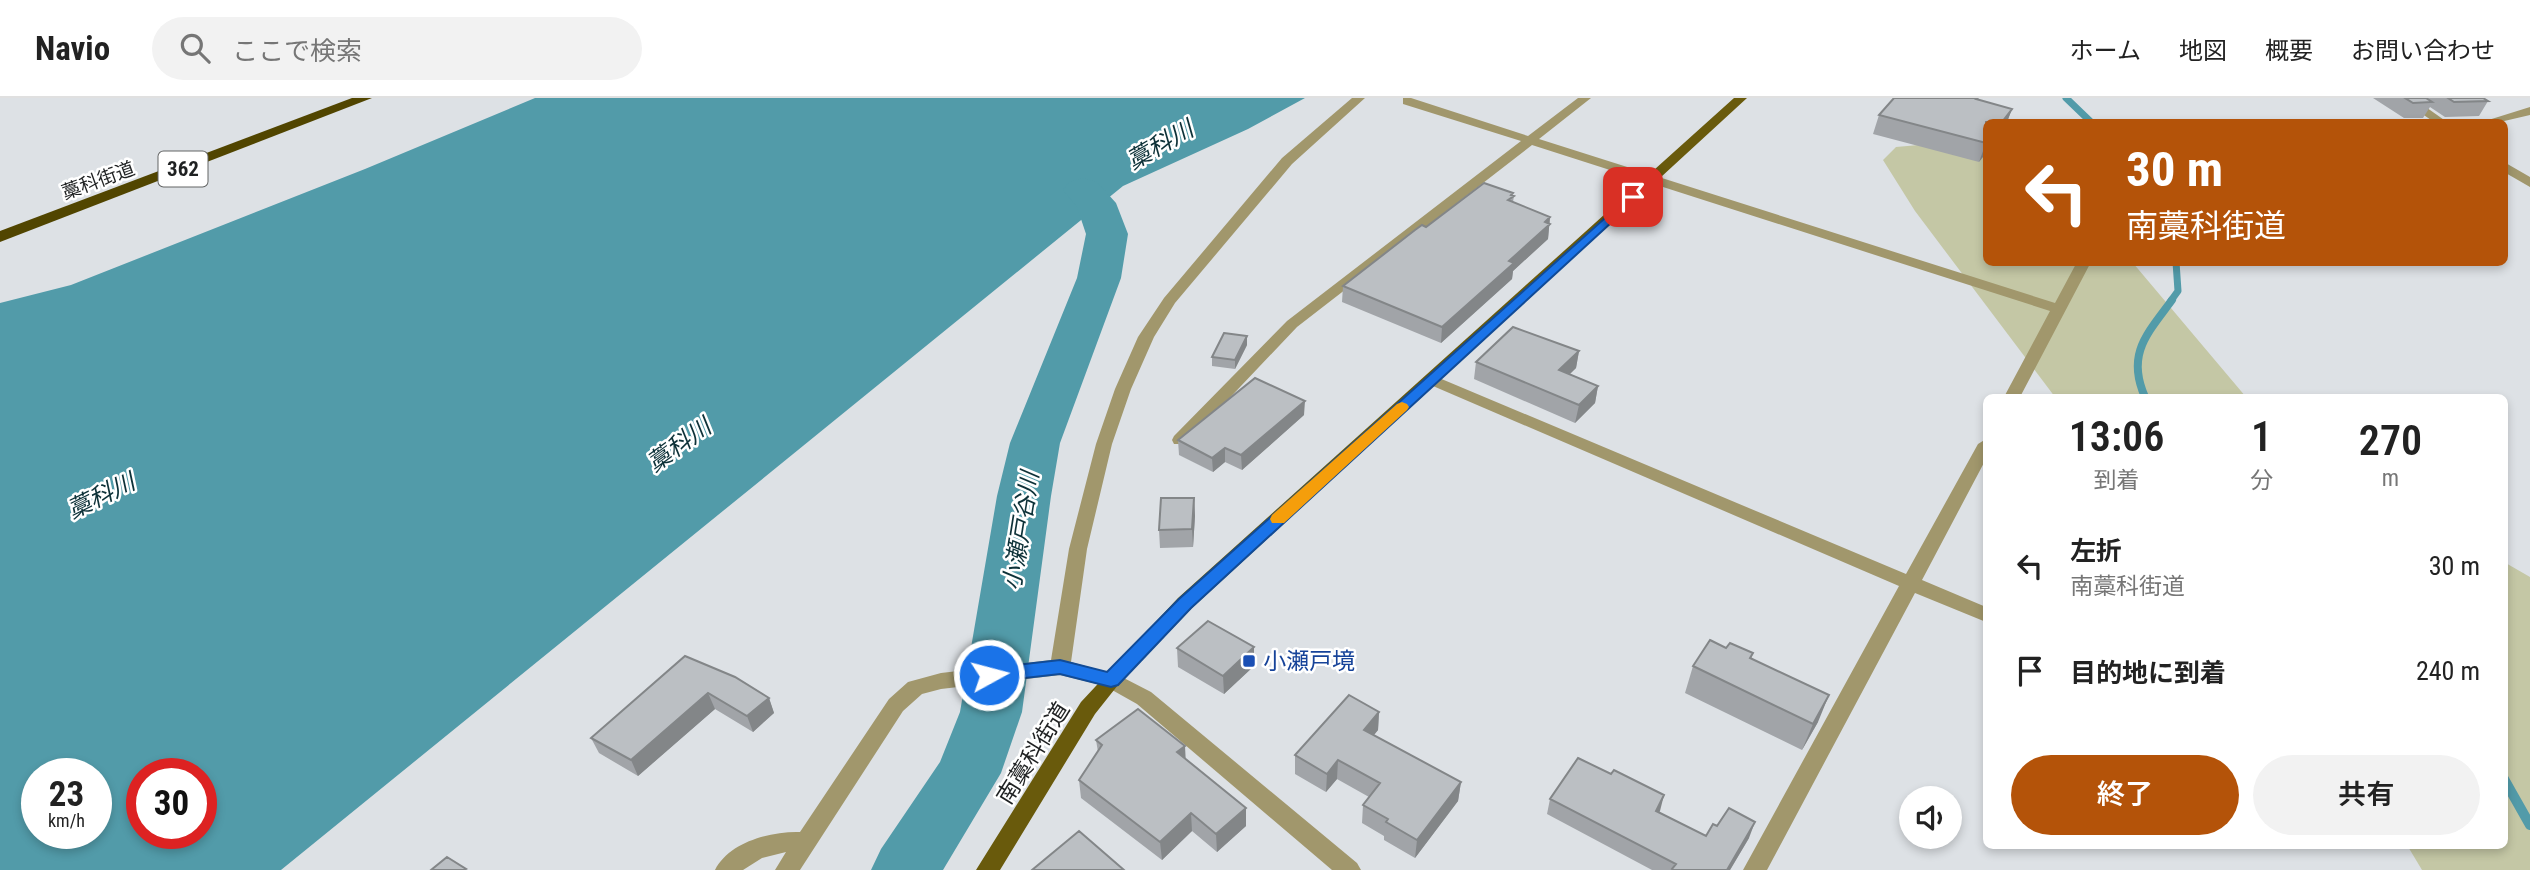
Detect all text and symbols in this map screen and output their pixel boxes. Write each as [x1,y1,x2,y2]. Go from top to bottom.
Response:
search box [152,17,642,80]
text: Navio [35,29,110,68]
icon: search [176,29,214,67]
text: ここで検索 [232,36,362,66]
text: ホーム [2070,37,2141,65]
text: 地図 [2179,37,2227,65]
text: 概要 [2265,37,2313,65]
text: お問い合わせ [2351,37,2495,65]
water label: 藁科川 [1122,113,1201,175]
text: 30 m [2126,141,2223,198]
icon: left [2011,147,2102,238]
road number: 362 [158,152,208,186]
street label: 藁科街道 [59,157,138,204]
pin [1603,167,1663,227]
icon: arrive [1614,178,1652,216]
text: 南藁科街道 [2126,207,2286,245]
water label: 藁科川 [642,411,719,477]
text: 13:06 [2069,412,2164,461]
text: 1 [2251,412,2272,461]
text: 270 [2359,416,2422,465]
text: m [2382,465,2399,492]
water label: 藁科川 [63,466,142,524]
water label: 小瀬戸谷川 [998,467,1045,592]
text: 到着 [2094,467,2140,494]
text: 分 [2250,467,2273,494]
text: 左折 [2070,536,2122,566]
icon: left [2011,547,2049,585]
text: 30 m [2429,551,2480,581]
text: 南藁科街道 [2070,573,2185,600]
position arrow [952,638,1026,712]
place label: 小瀬戸境 [1263,648,1355,675]
icon: arrive [2011,652,2049,690]
marker: 小瀬戸境 [1241,653,1257,669]
text: 240 m [2416,656,2480,686]
text: 目的地に到着 [2070,658,2226,688]
street label: 南藁科街道 [992,697,1075,809]
button: 終了 [2011,755,2239,835]
button: 共有 [2253,755,2480,835]
speed limit sign: 30 [126,758,217,849]
text: 23 [49,774,84,815]
map controls [1899,786,1962,849]
button: sound [1899,786,1962,849]
text: km/h [48,810,85,831]

